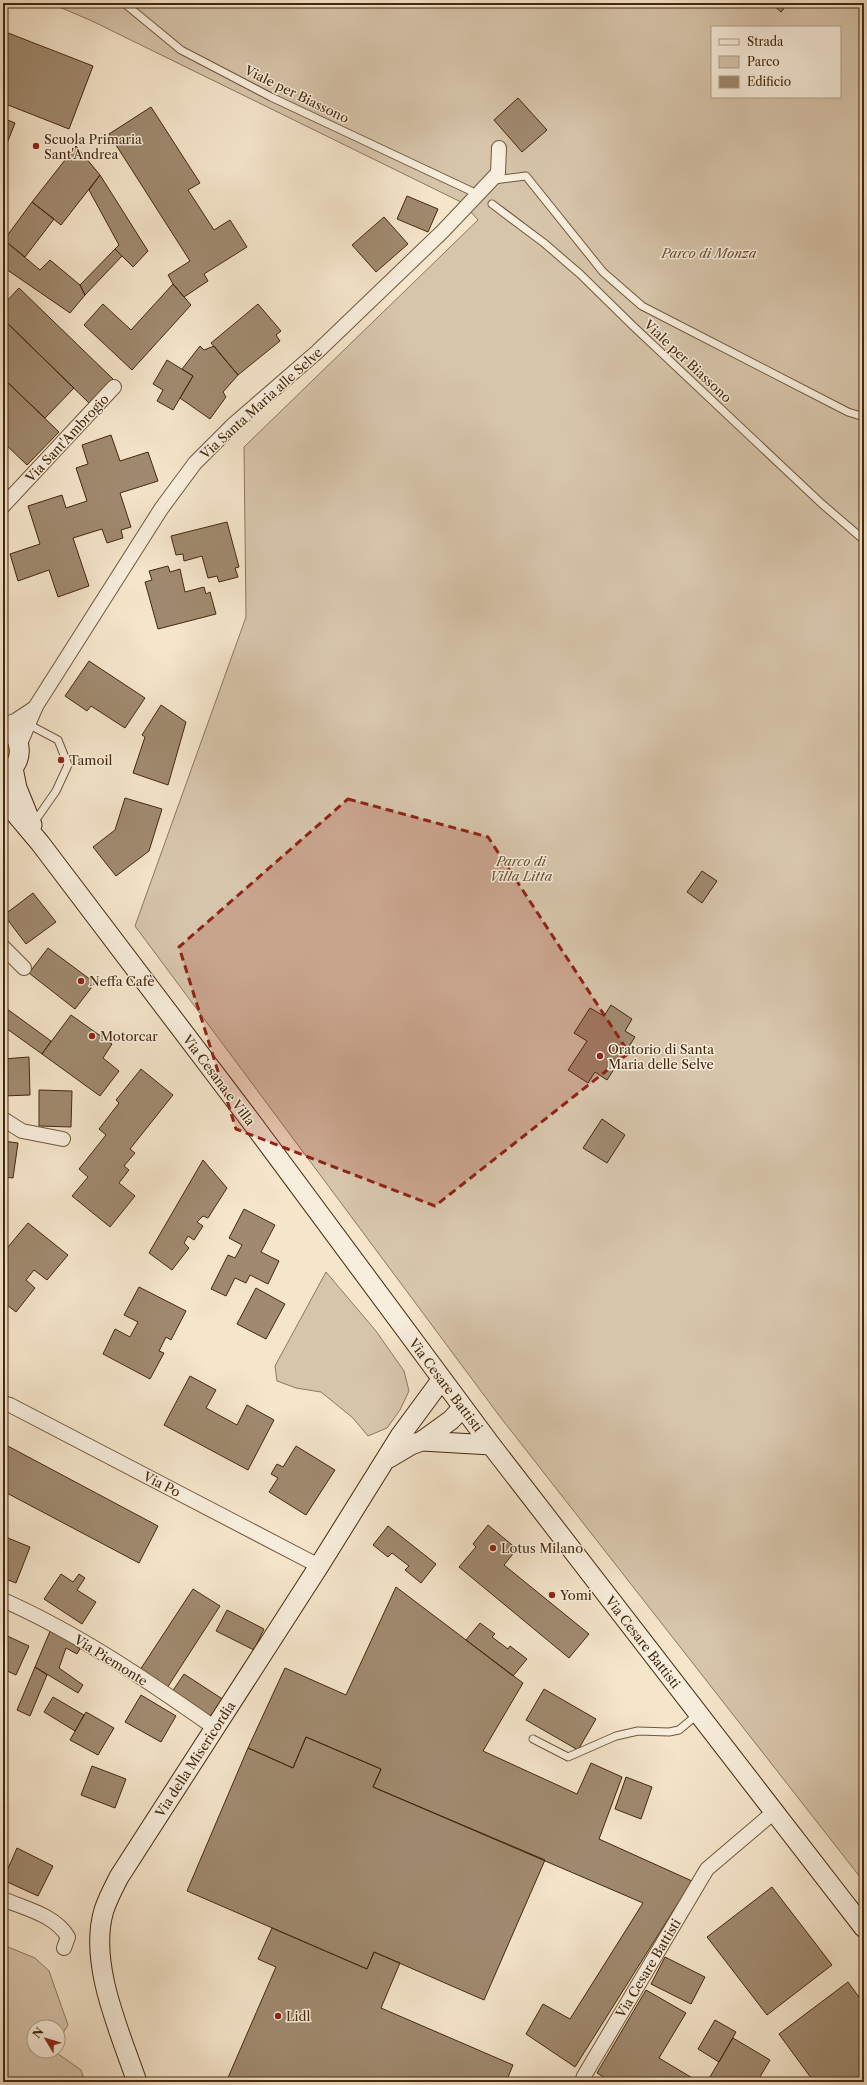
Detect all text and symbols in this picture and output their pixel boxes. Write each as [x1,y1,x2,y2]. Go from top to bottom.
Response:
legend [711,26,841,98]
text: Strada [747,34,784,49]
text: Parco [747,54,780,69]
street label: Viale per Biassono [241,61,352,126]
text: Edificio [747,74,791,89]
place label: Scuola Primaria Sant'Andrea [44,131,142,162]
marker: Scuola Primaria Sant'Andrea [31,141,41,151]
park label: Parco di Monza [661,245,757,261]
street label: Viale per Biassono [640,316,735,406]
street label: Via Santa Maria alle Selve [196,344,325,463]
street label: Via Sant'Ambrogio [21,391,112,486]
place label: Tamoil [69,752,112,768]
marker: Tamoil [56,755,66,765]
park label: Parco di Villa Litta [490,853,552,884]
place label: Neffa Cafè [89,973,154,989]
marker: Neffa Cafè [76,976,86,986]
place label: Motorcar [100,1028,158,1044]
marker: Motorcar [87,1031,97,1041]
street label: Via Cesana e Villa [179,1031,259,1129]
place label: Oratorio di Santa Maria delle Selve [608,1041,714,1072]
marker: Oratorio di Santa Maria delle Selve [595,1051,605,1061]
street label: Via Cesare Battisti [405,1334,486,1435]
street label: Via Po [140,1467,183,1500]
place label: Lotus Milano [501,1540,583,1556]
marker: Lotus Milano [488,1543,498,1553]
place label: Yomi [559,1587,592,1603]
marker: Yomi [547,1590,557,1600]
street label: Via Cesare Battisti [601,1592,684,1691]
street label: Via Piemonte [71,1631,151,1689]
street label: Via della Misericordia [151,1698,239,1821]
street label: Via Cesare Battisti [612,1916,684,2021]
place label: Lidl [286,2008,310,2024]
marker: Lidl [273,2011,283,2021]
north arrow [26,2019,66,2059]
text: N [30,2024,47,2041]

